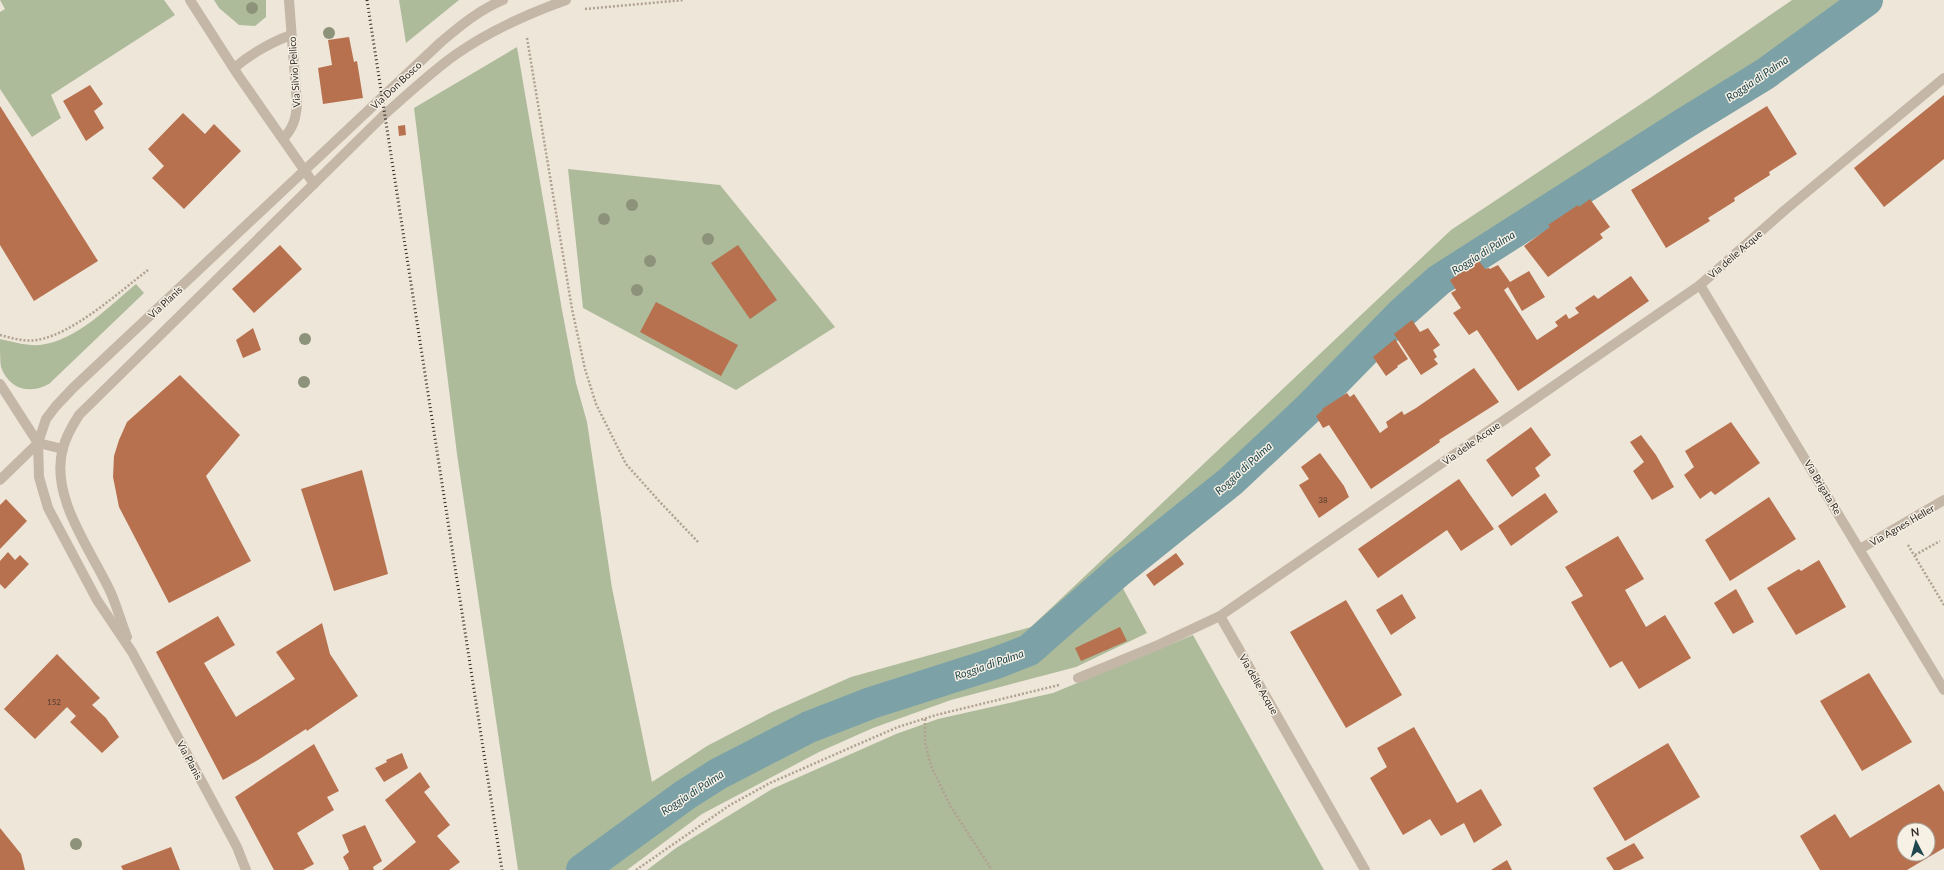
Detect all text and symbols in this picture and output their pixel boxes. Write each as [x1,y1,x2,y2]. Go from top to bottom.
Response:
street label: Via Silvio Pellico [286,36,302,108]
water label: Roggia di Palma [1723,52,1791,104]
street label: Via Don Bosco [368,58,424,111]
water label: Roggia di Palma [1449,227,1517,277]
street label: Via delle Acque [1706,227,1764,281]
street label: Via Planis [145,283,185,321]
street label: Via delle Acque [1440,419,1502,467]
water label: Roggia di Palma [1212,439,1274,497]
street label: Via Brigata Re [1802,458,1844,516]
house number: 38 [1318,495,1328,505]
street label: Via Agnes Heller [1868,502,1937,548]
water label: Roggia di Palma [953,646,1026,682]
street label: Via delle Acque [1237,652,1281,716]
house number: 152 [47,697,61,707]
street label: Via Planis [175,738,205,782]
water label: Roggia di Palma [658,767,726,817]
north arrow [1896,822,1936,862]
text: N [1910,825,1920,838]

